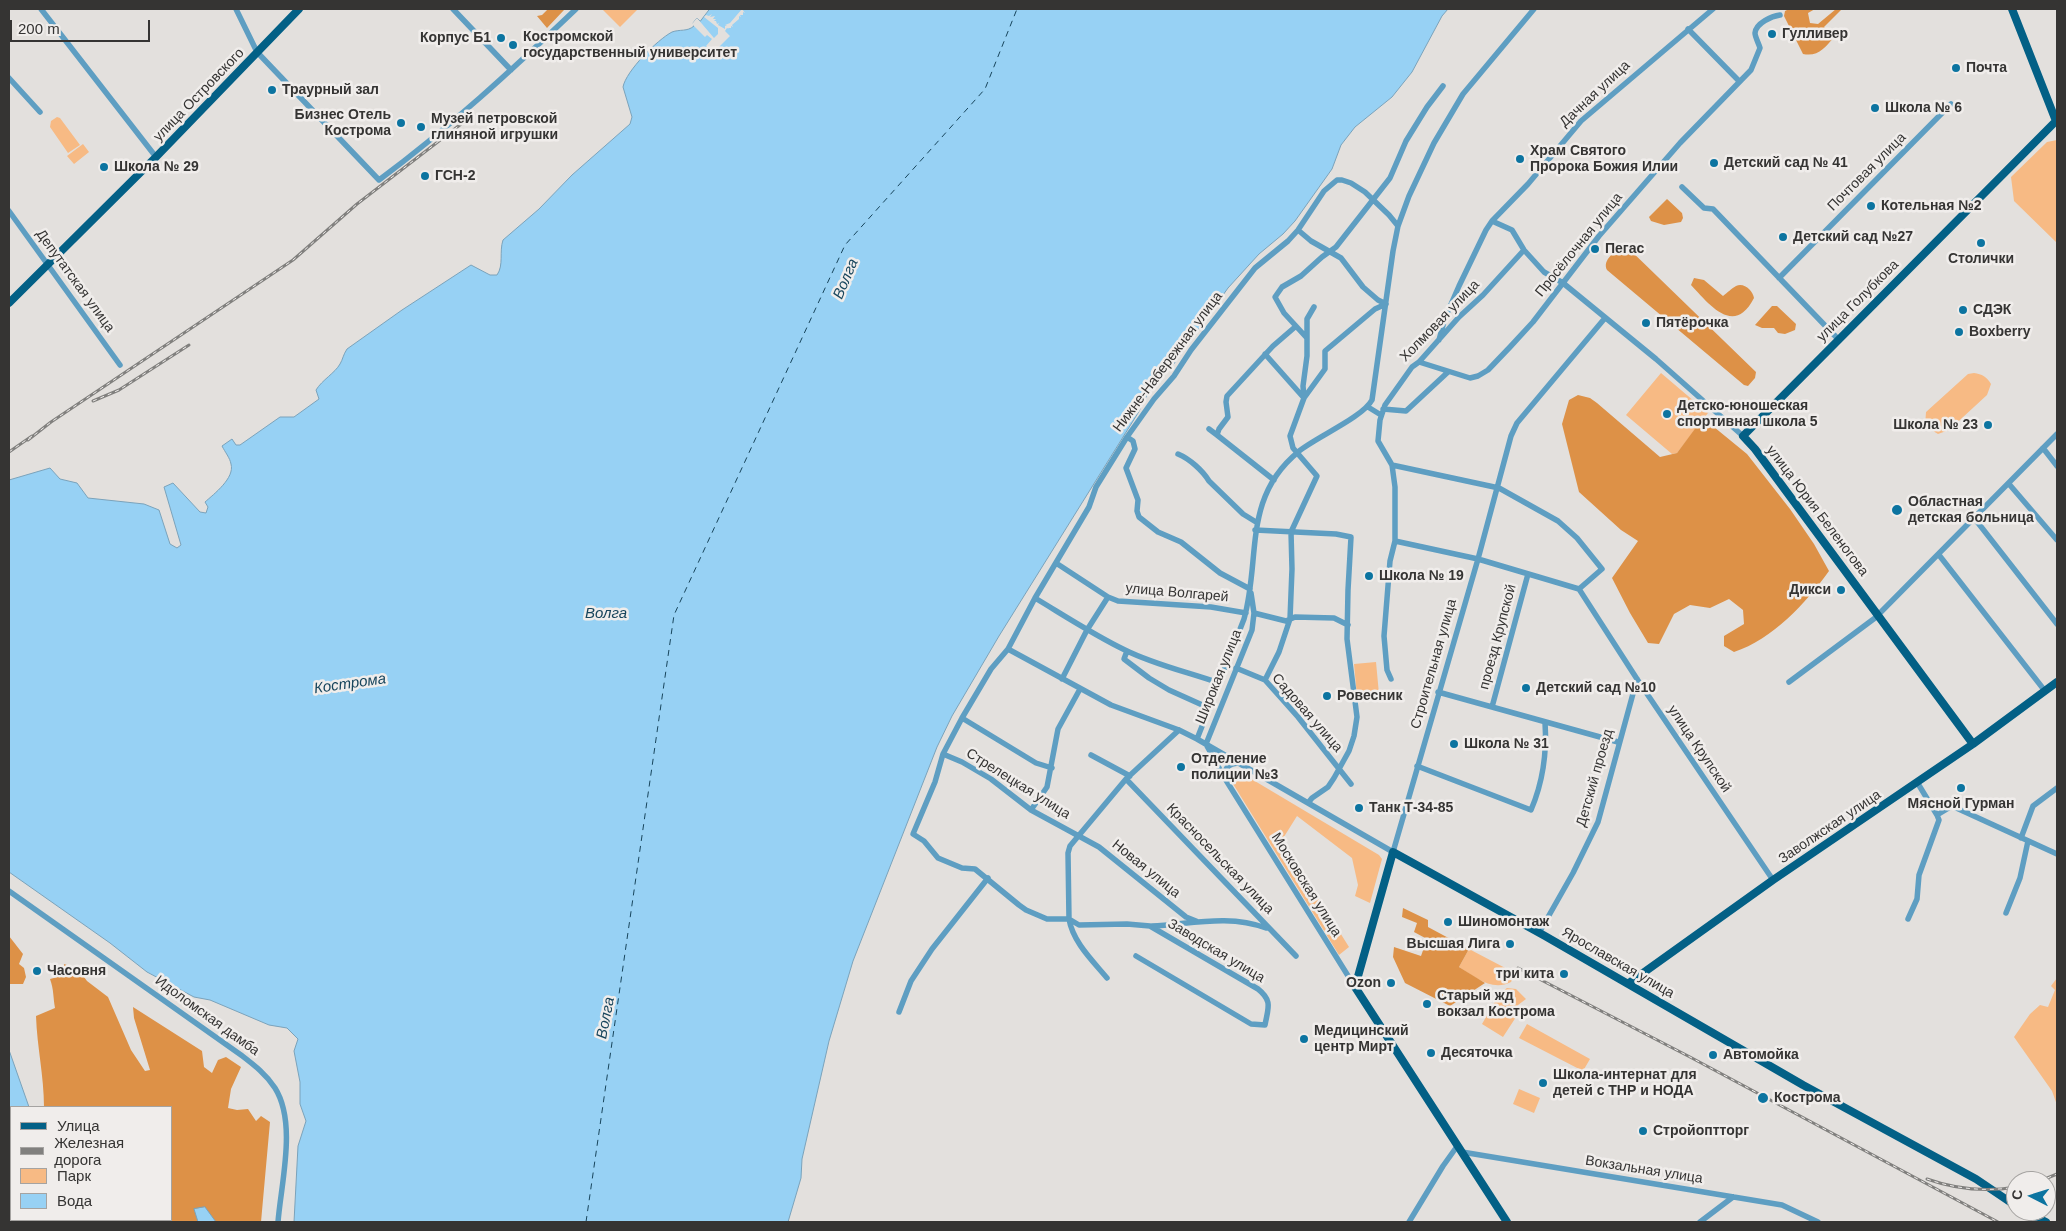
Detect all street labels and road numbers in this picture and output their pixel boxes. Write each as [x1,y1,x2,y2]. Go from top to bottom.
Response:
street label: улица Островского [150,45,248,145]
street label: Дачная улица [1556,57,1634,131]
street label: Почтовая улица [1824,129,1910,215]
street label: Просёлочная улица [1532,190,1626,300]
street label: Депутатская улица [32,226,118,336]
street label: улица Голубкова [1814,257,1902,345]
street label: Холмовая улица [1397,277,1483,365]
street label: Нижне-Набережная улица [1110,289,1226,435]
street label: улица Юрия Беленогова [1762,442,1872,580]
street label: улица Волгарей [1125,580,1229,606]
street label: проезд Крупской [1476,583,1520,691]
street label: Строительная улица [1407,597,1461,731]
street label: Широкая улица [1192,627,1246,727]
street label: Садовая улица [1268,670,1346,756]
street label: улица Крупской [1664,702,1734,796]
street label: Детский проезд [1573,727,1617,829]
street label: Стрелецкая улица [963,745,1073,823]
street label: Заволжская улица [1776,787,1884,867]
street label: Красносельская улица [1163,800,1277,918]
street label: Московская улица [1267,830,1345,940]
street label: Новая улица [1108,836,1184,902]
street label: Заводская улица [1164,915,1268,987]
street label: Ярославская улица [1559,924,1677,1002]
street label: Идоломская дамба [151,972,263,1060]
street label: Вокзальная улица [1584,1152,1704,1188]

